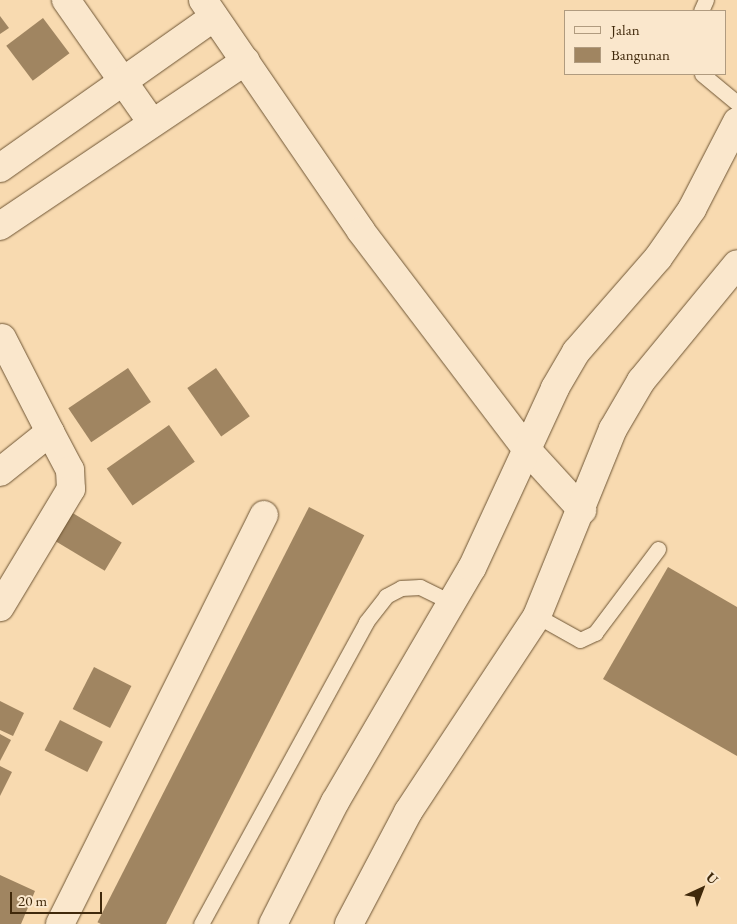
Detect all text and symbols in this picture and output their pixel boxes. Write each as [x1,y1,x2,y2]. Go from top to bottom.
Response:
legend [564,10,727,75]
text: Jalan [611,20,640,39]
text: Bangunan [611,45,670,64]
north arrow [677,864,727,914]
text: U [702,868,722,888]
scale bar [12,882,105,914]
text: 20 m [18,891,47,910]

